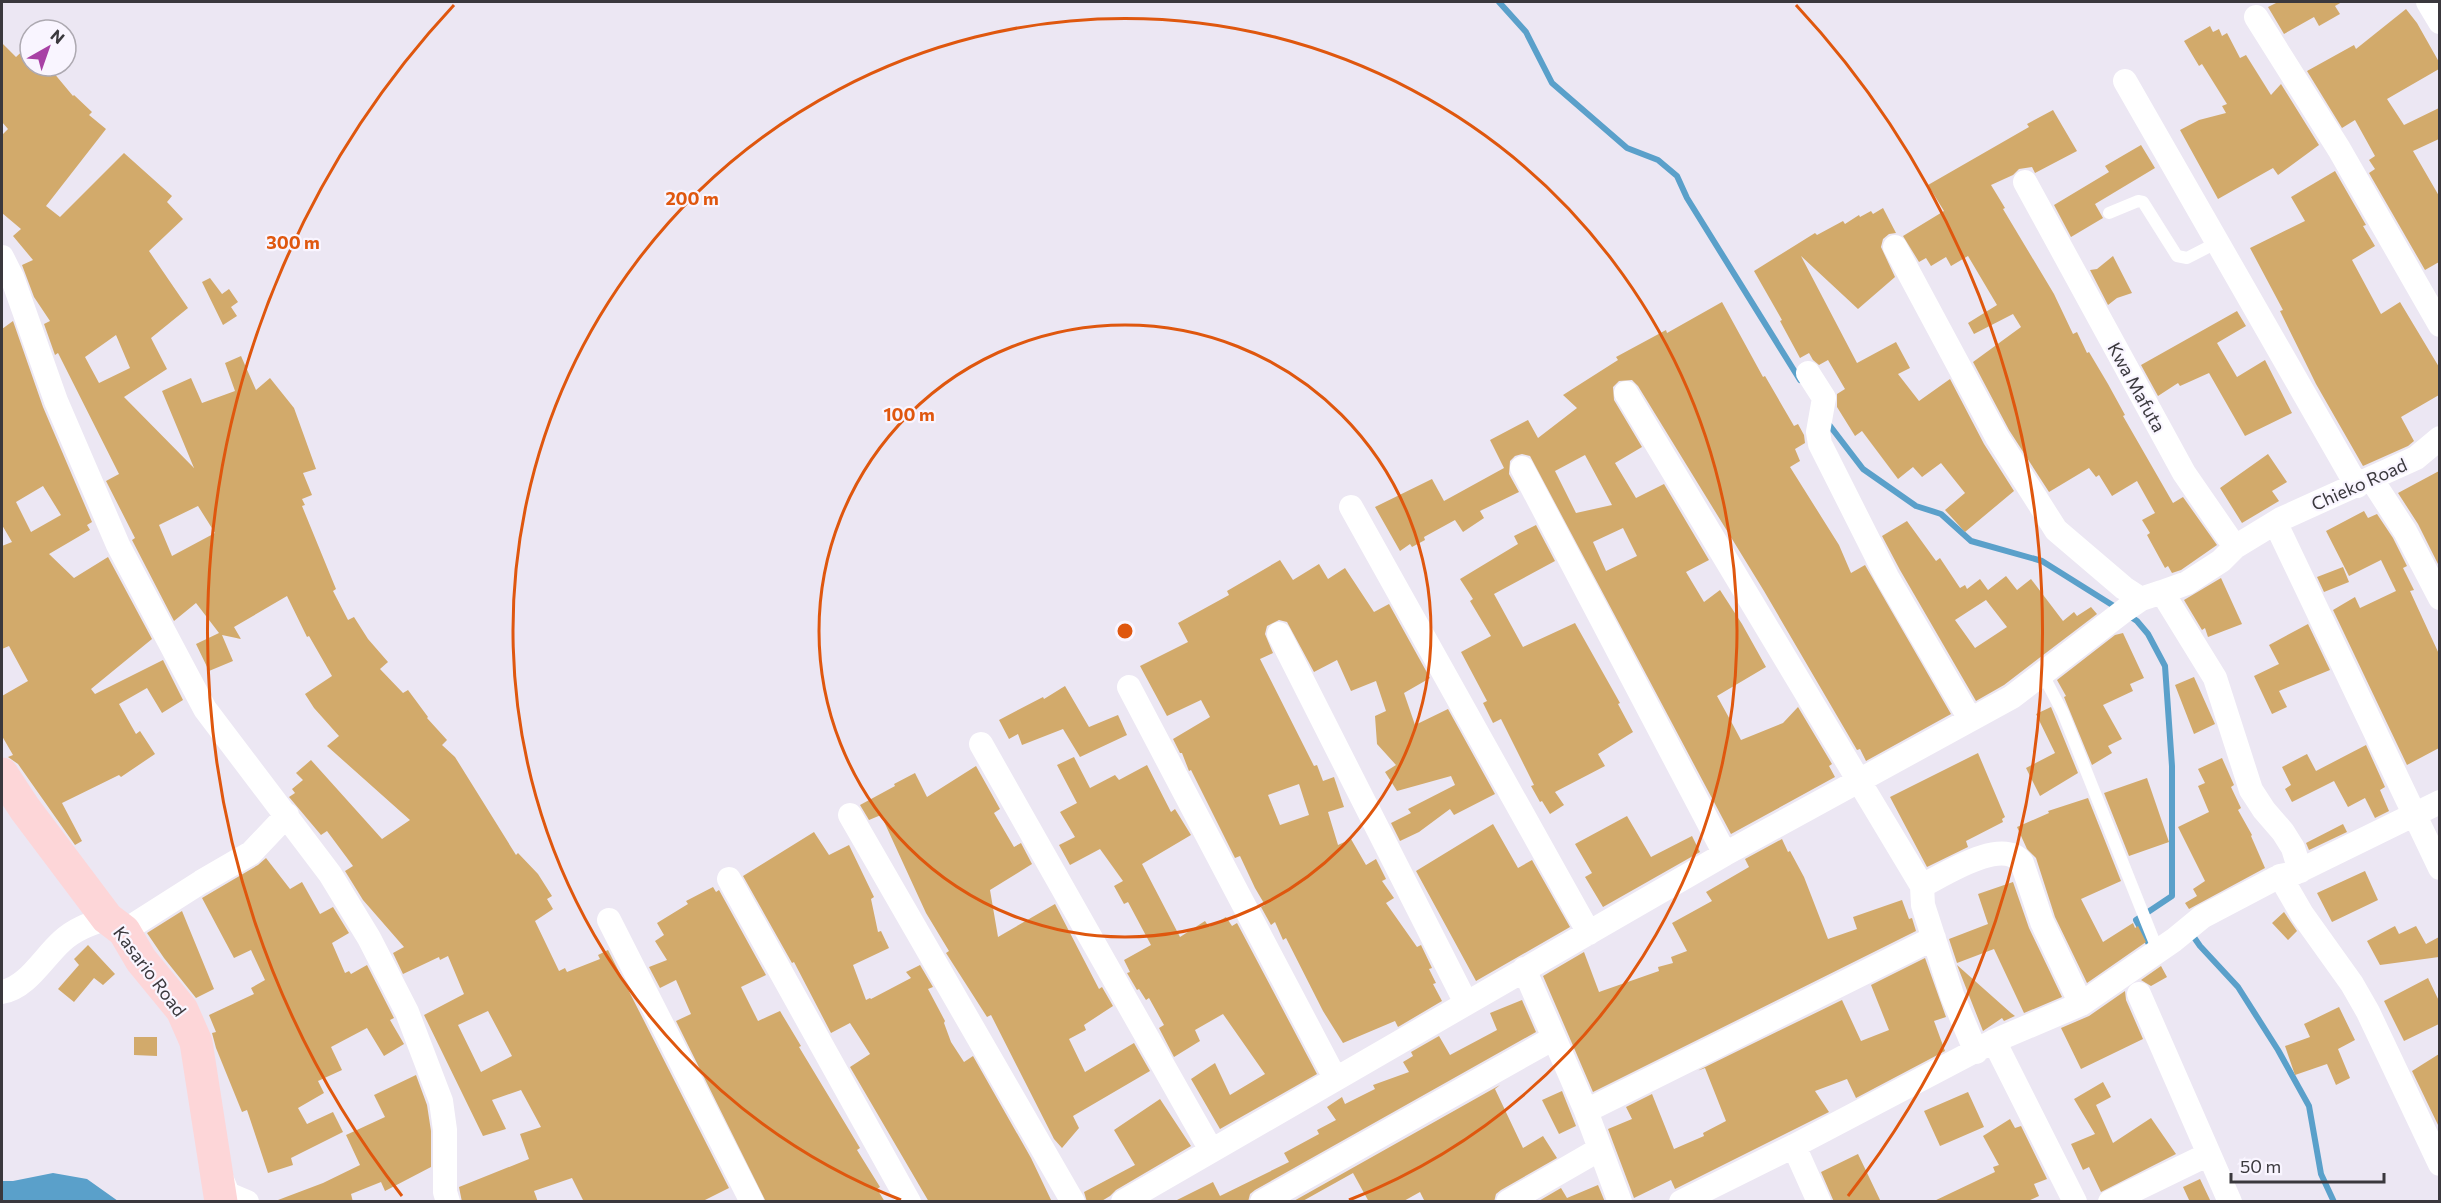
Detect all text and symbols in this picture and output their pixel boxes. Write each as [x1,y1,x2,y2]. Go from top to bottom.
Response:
north arrow [18,18,78,78]
text: N [47,25,69,47]
text: 200 m [665,187,719,209]
text: 300 m [266,231,320,253]
street label: Kwa Mafuta [2103,338,2171,436]
text: 100 m [883,403,935,425]
street label: Chieko Road [2308,453,2410,515]
centre of rings [1115,621,1135,641]
street label: Kasario Road [109,922,191,1020]
scale bar [2231,1146,2384,1184]
text: 50 m [2240,1155,2281,1177]

